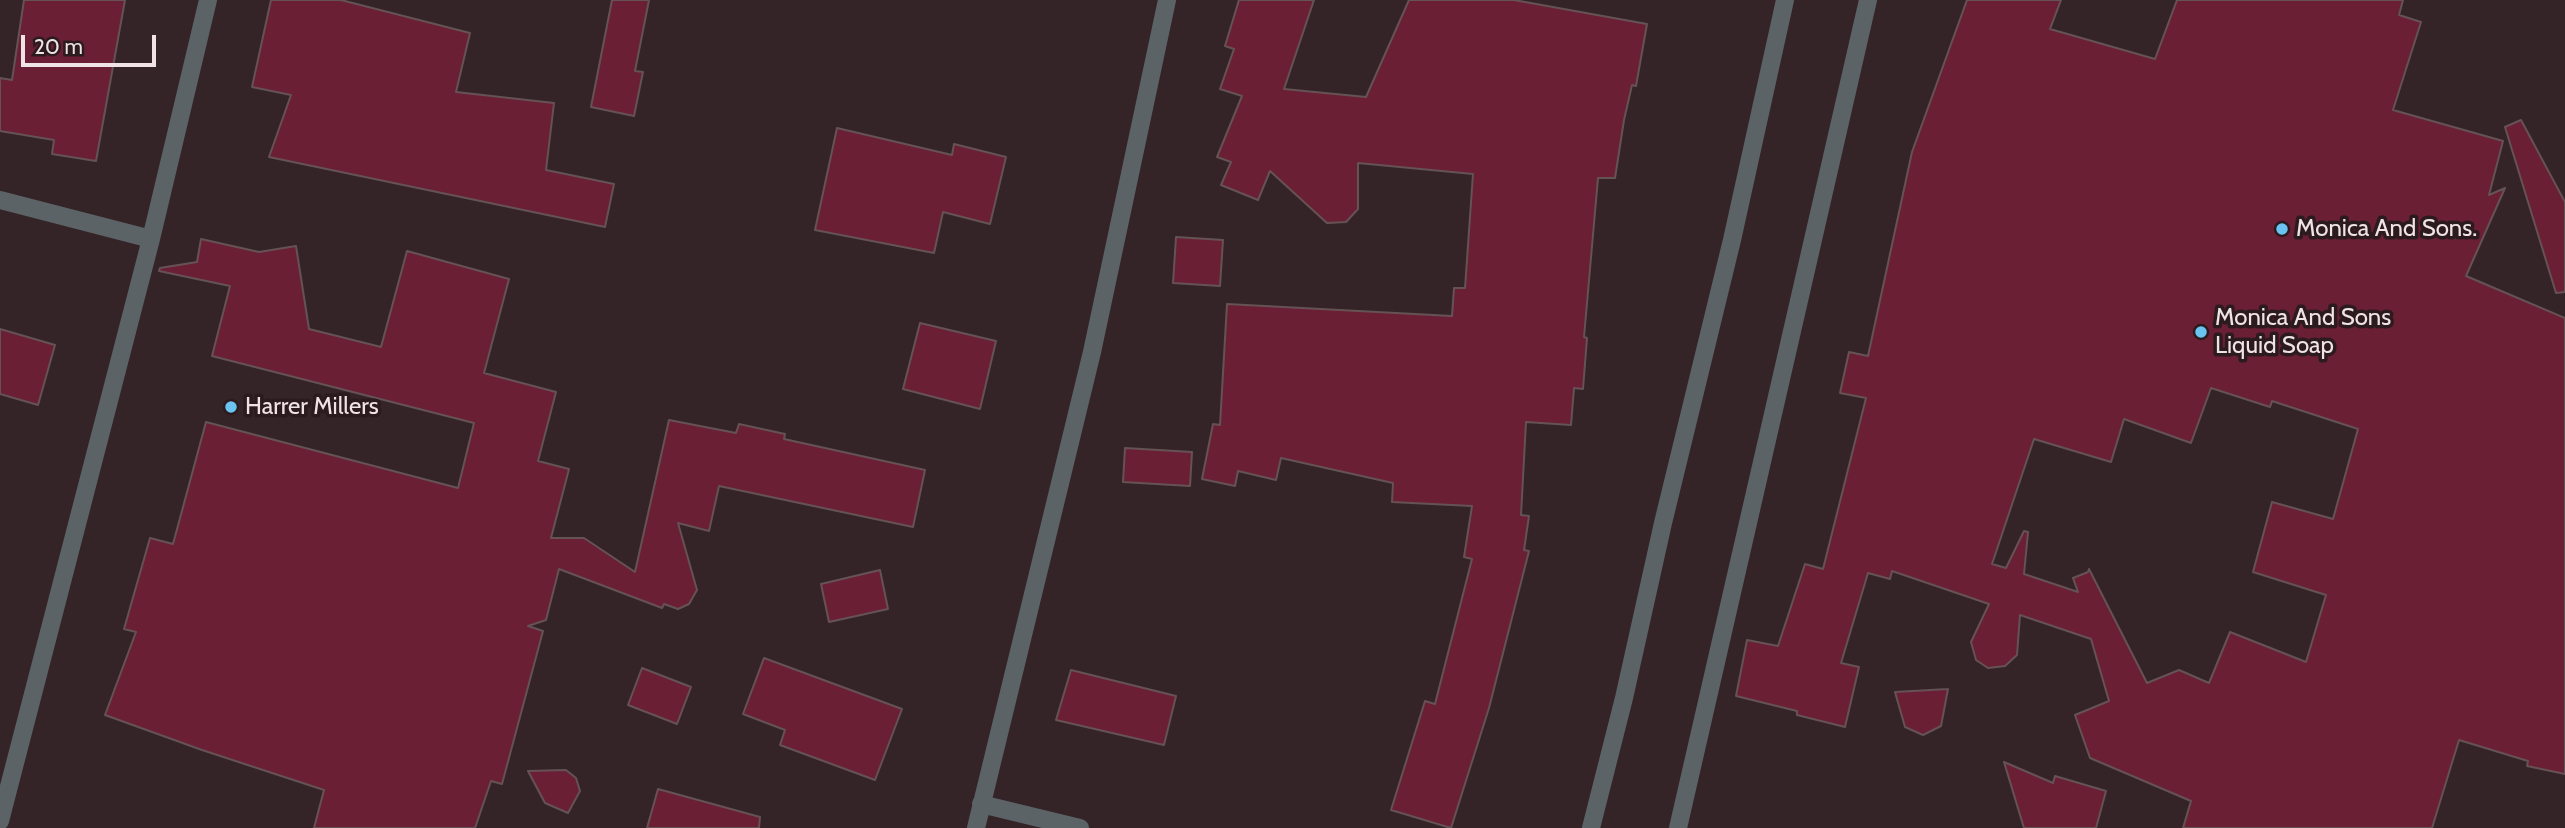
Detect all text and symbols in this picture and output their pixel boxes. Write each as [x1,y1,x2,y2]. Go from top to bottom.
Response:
scale bar [24,21,159,65]
text: 20 m [34,34,83,59]
place label: Monica And Sons. [2296,215,2477,243]
marker: Monica And Sons. [2274,221,2290,237]
place label: Monica And Sons Liquid Soap [2215,304,2391,360]
marker: Monica And Sons Liquid Soap [2193,324,2209,340]
place label: Harrer Millers [245,393,379,421]
marker: Harrer Millers [223,399,239,415]

